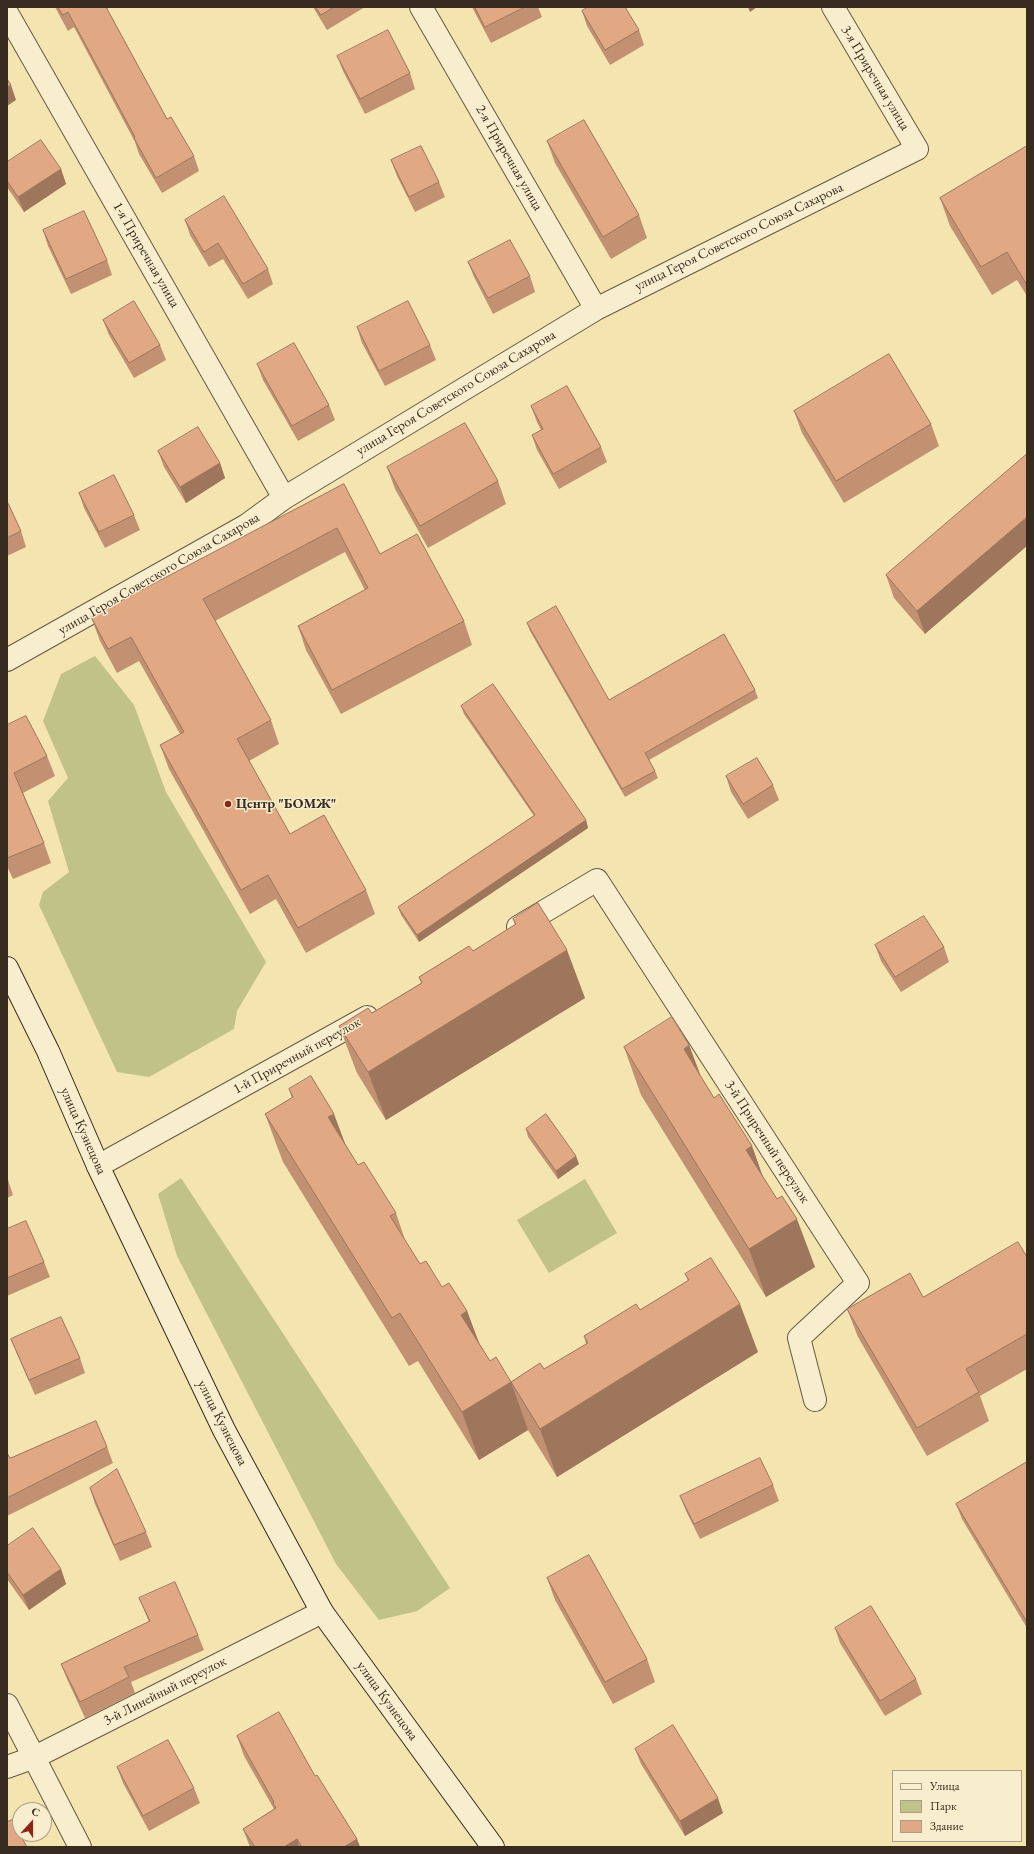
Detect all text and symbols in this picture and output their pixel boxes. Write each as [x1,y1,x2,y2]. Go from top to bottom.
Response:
street label: 3-я Приречная улица [837,22,913,134]
street label: 2-я Приречная улица [472,102,546,214]
street label: улица Героя Советского Союза Сахарова [632,179,846,295]
street label: 1-я Приречная улица [109,199,183,311]
street label: улица Героя Советского Союза Сахарова [353,327,559,459]
street label: улица Героя Советского Союза Сахарова [55,509,263,639]
place label: Центр "БОМЖ" [236,796,336,812]
marker: Центр "БОМЖ" [223,799,233,809]
street label: 1-й Приречный переулок [230,1014,364,1098]
street label: 3-й Приречный переулок [721,1077,813,1207]
street label: улица Кузнецова [56,1085,110,1177]
street label: улица Кузнецова [193,1377,251,1469]
street label: 3-й Линейный переулок [101,1653,229,1729]
street label: улица Кузнецова [353,1658,421,1744]
legend [892,1770,1022,1842]
text: Улица [930,1778,960,1794]
text: Парк [930,1798,957,1814]
north arrow [12,1802,52,1842]
text: С [30,1804,42,1820]
text: Здание [930,1818,964,1834]

